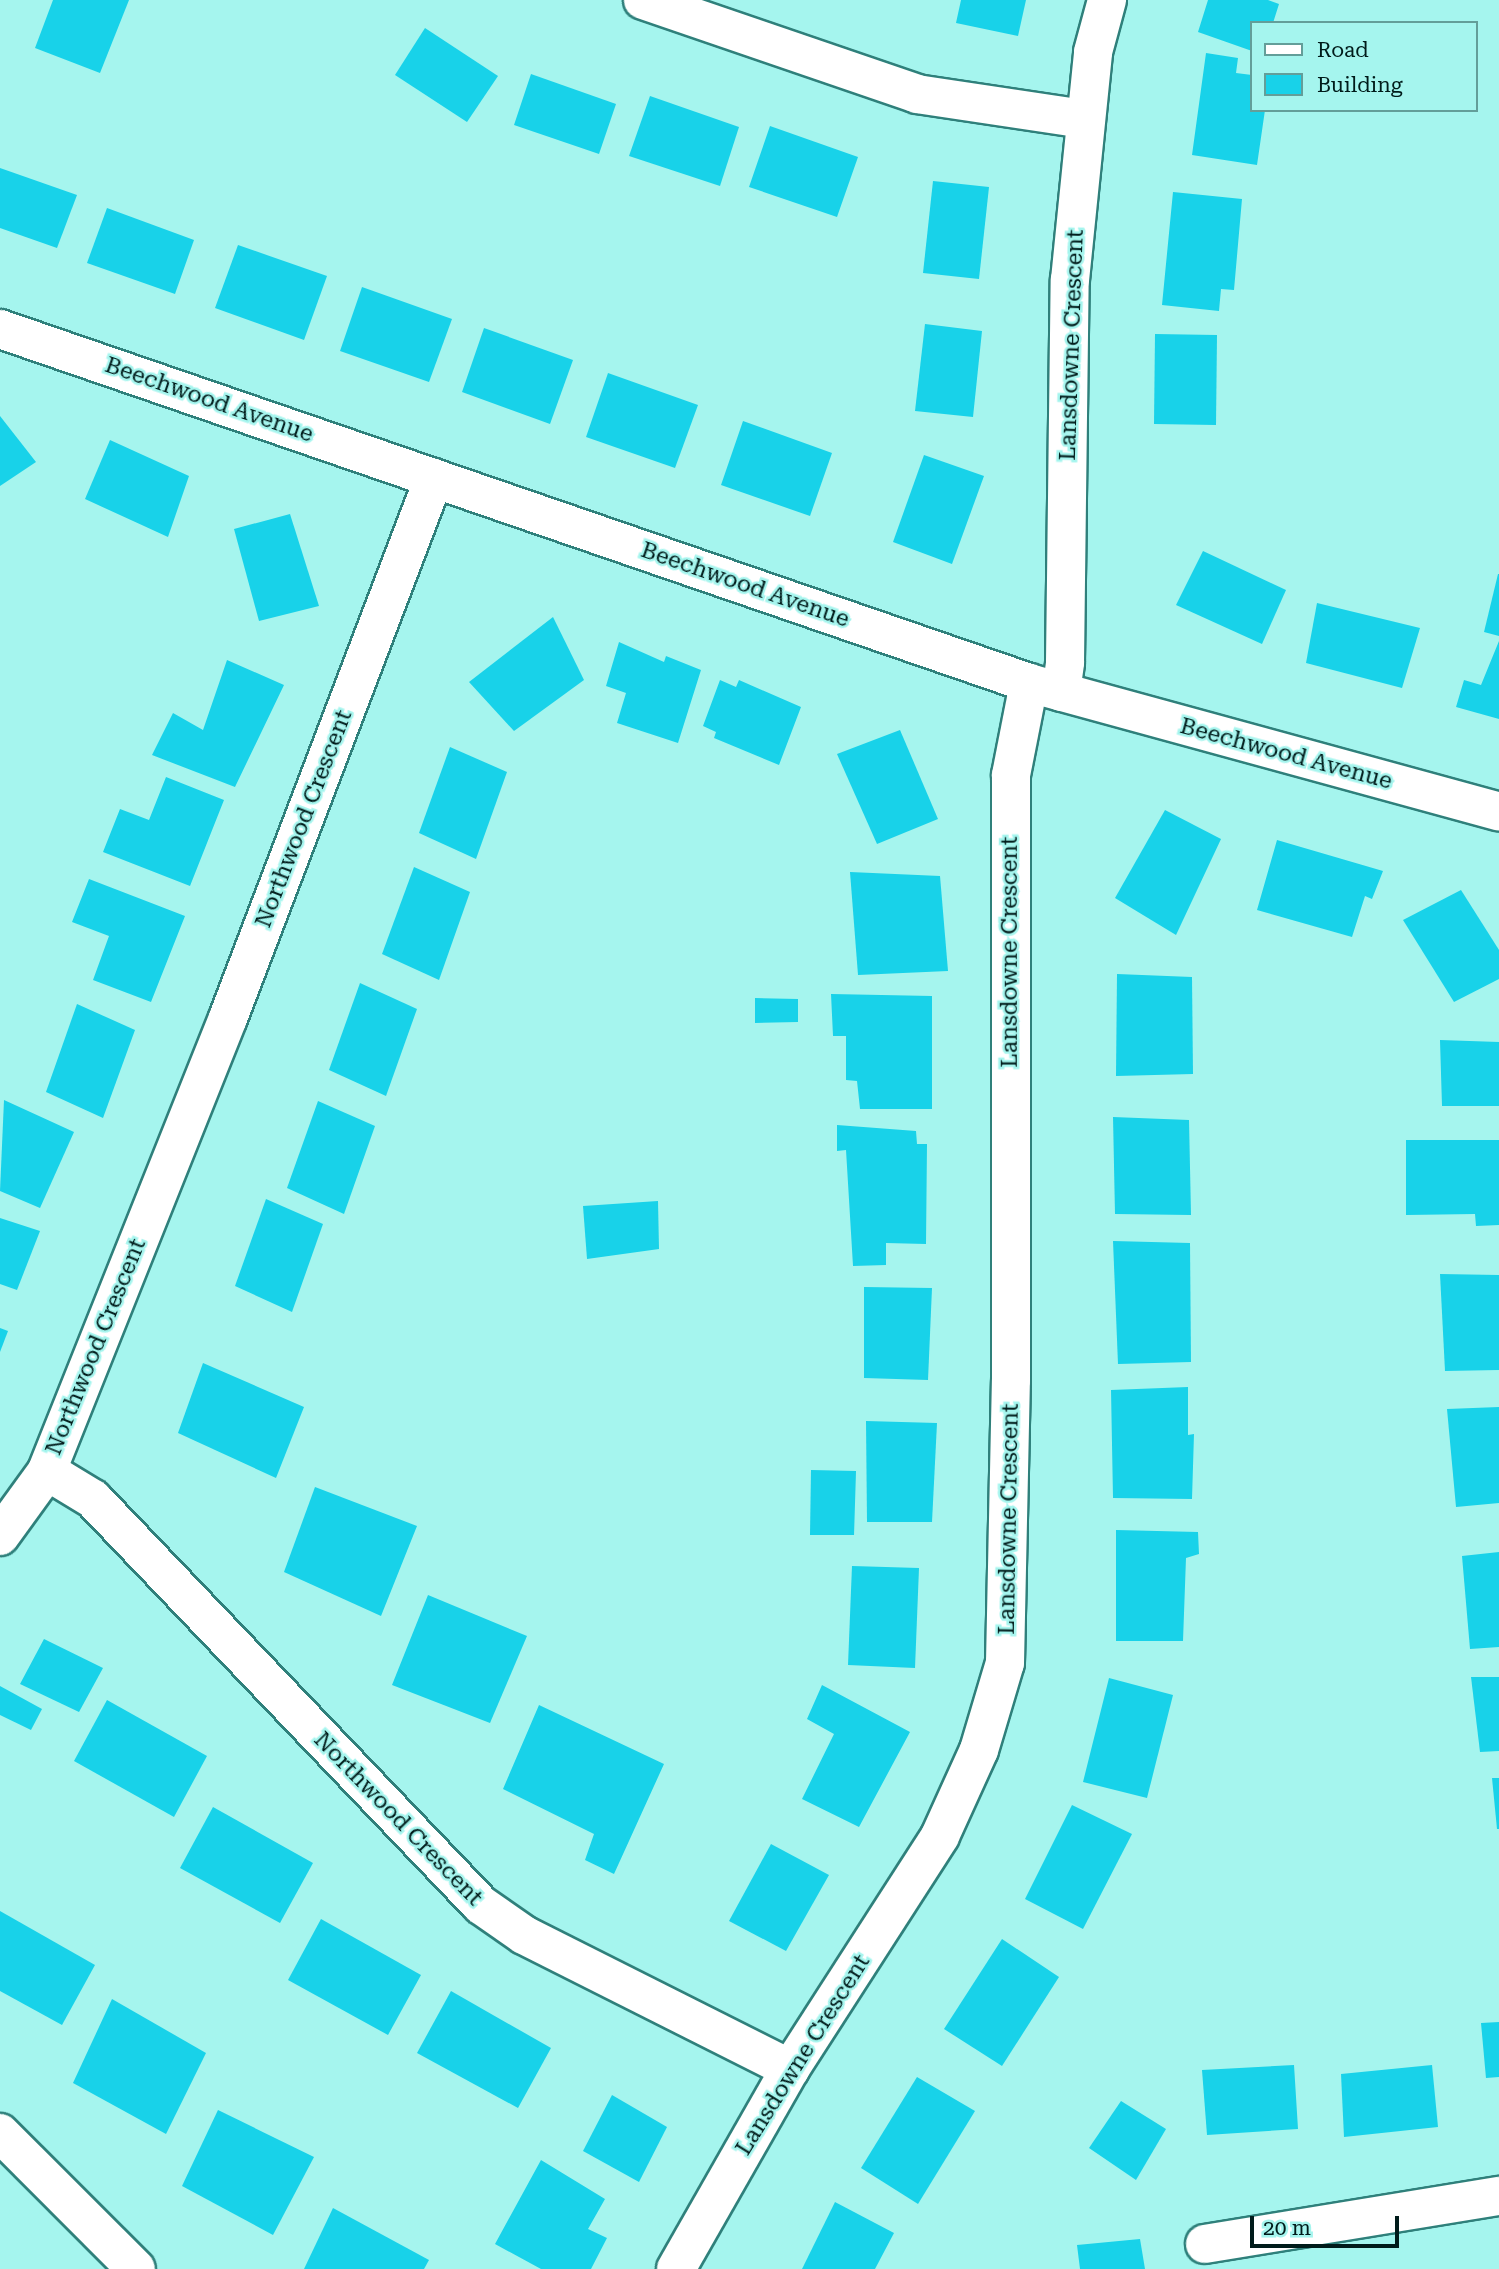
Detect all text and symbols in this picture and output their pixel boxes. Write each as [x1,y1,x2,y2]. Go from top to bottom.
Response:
legend [1250,21,1478,112]
text: Road [1317,38,1369,62]
text: Building [1317,73,1403,97]
street label: Lansdowne Crescent [1054,229,1090,461]
street label: Beechwood Avenue [101,351,317,449]
street label: Beechwood Avenue [637,536,853,634]
street label: Northwood Crescent [250,706,358,932]
street label: Beechwood Avenue [1177,712,1395,796]
street label: Lansdowne Crescent [996,836,1024,1068]
street label: Northwood Crescent [40,1235,152,1459]
street label: Lansdowne Crescent [993,1403,1025,1635]
street label: Northwood Crescent [308,1726,488,1912]
street label: Lansdowne Crescent [730,1950,876,2160]
scale bar [1254,2202,1403,2246]
text: 20 m [1263,2216,1311,2240]

